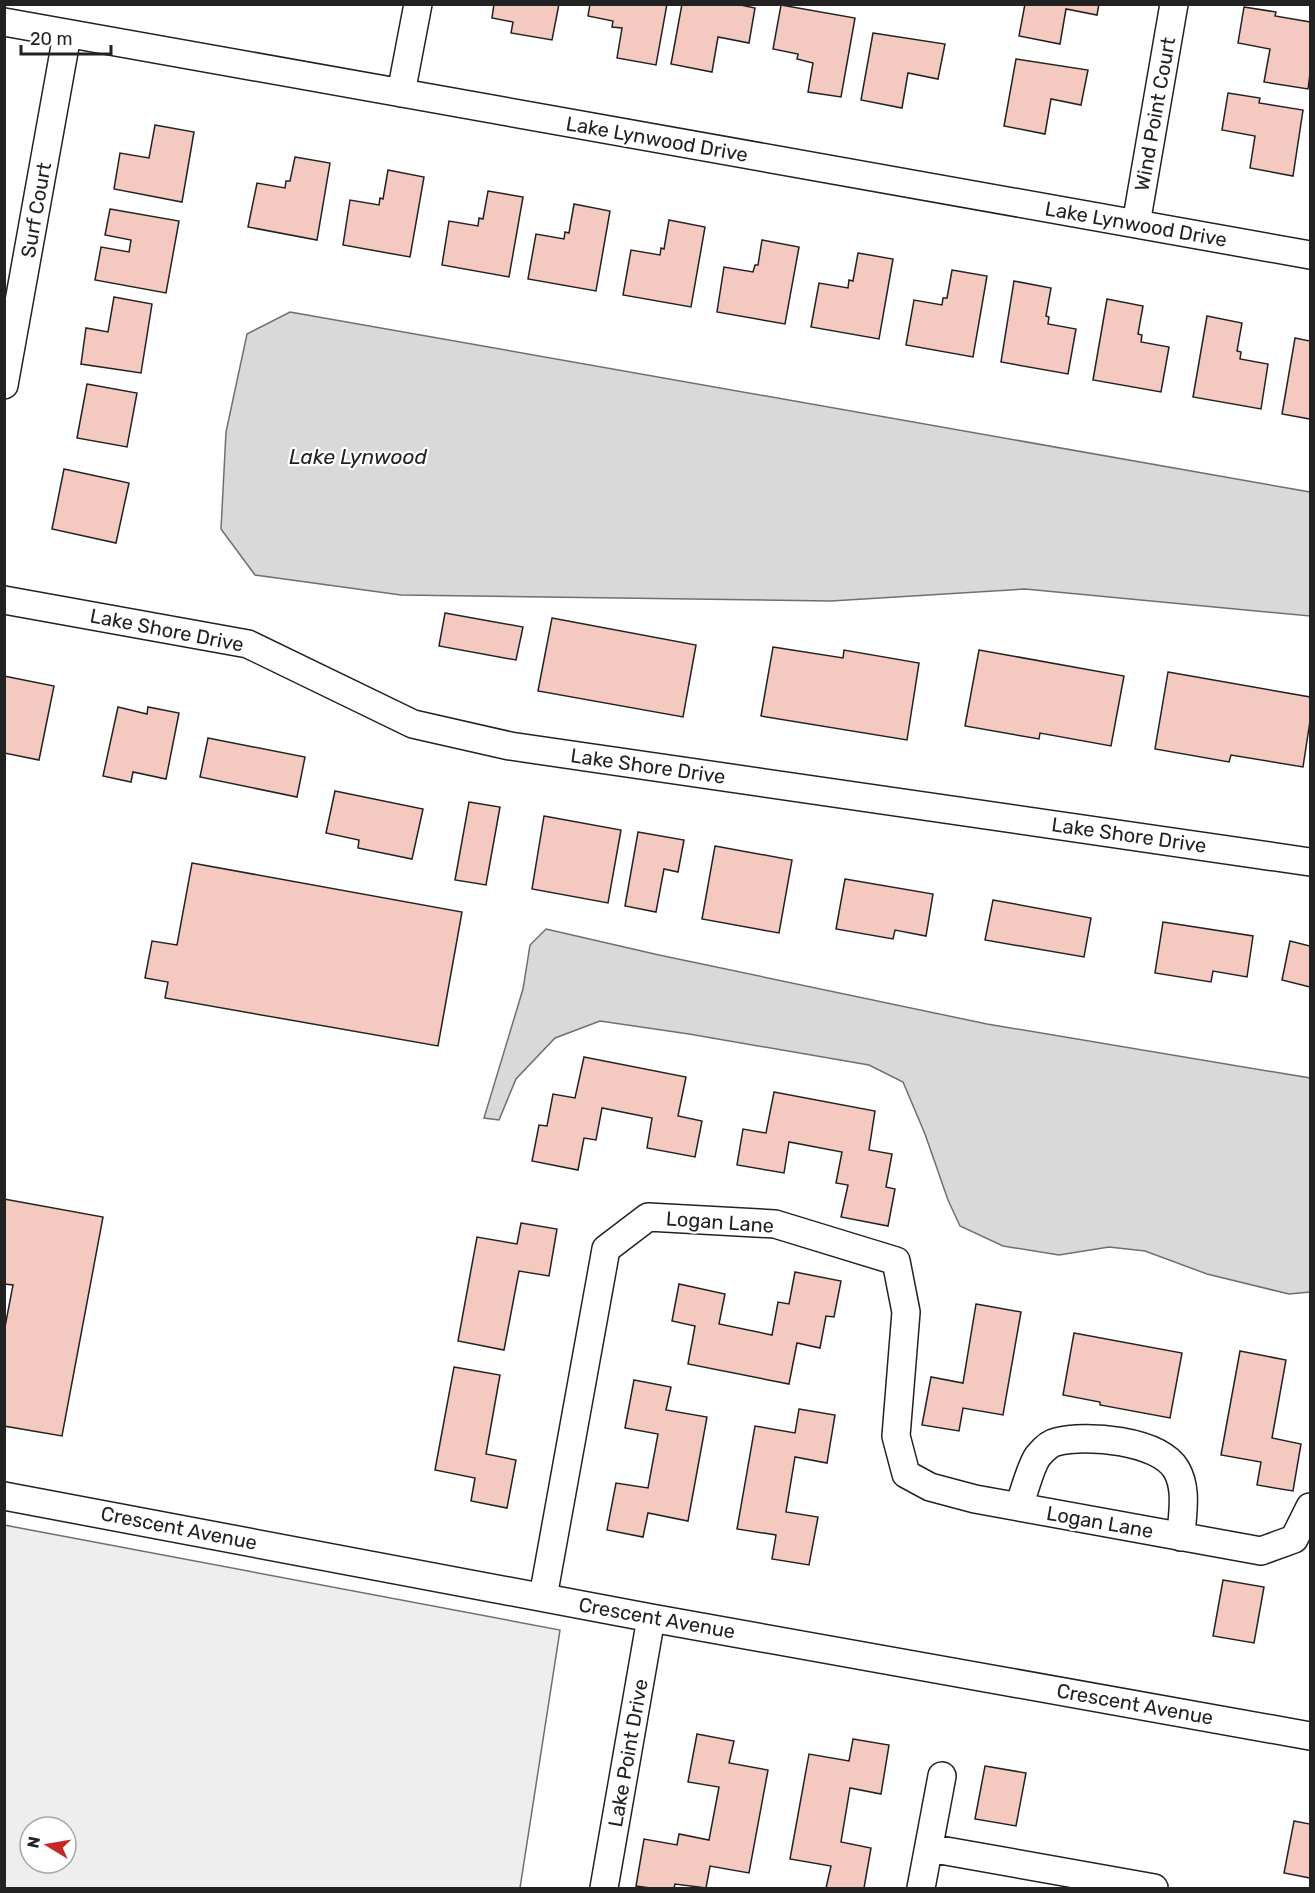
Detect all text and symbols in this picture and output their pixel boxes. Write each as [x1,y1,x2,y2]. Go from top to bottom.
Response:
scale bar [21,18,111,56]
text: 20 m [30,28,72,50]
street label: Wind Point Court [1130,35,1180,193]
street label: Lake Lynwood Drive [564,111,750,167]
street label: Surf Court [16,160,56,260]
street label: Lake Lynwood Drive [1043,196,1229,252]
water label: Lake Lynwood [289,444,428,469]
street label: Lake Shore Drive [88,603,246,657]
street label: Lake Shore Drive [569,743,727,789]
street label: Lake Shore Drive [1050,812,1208,858]
street label: Logan Lane [665,1206,775,1238]
street label: Crescent Avenue [99,1501,259,1555]
street label: Logan Lane [1045,1501,1155,1543]
street label: Crescent Avenue [577,1592,737,1644]
street label: Lake Point Drive [603,1677,653,1829]
street label: Crescent Avenue [1055,1678,1215,1730]
north arrow [18,1815,78,1875]
text: N [23,1835,44,1850]

